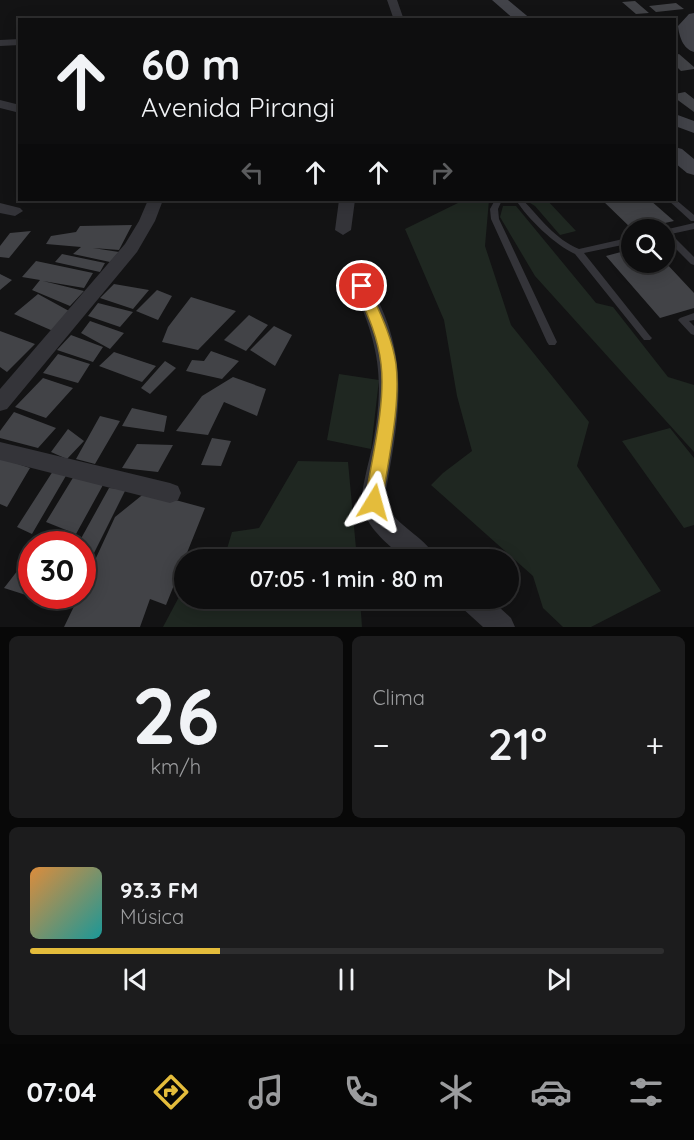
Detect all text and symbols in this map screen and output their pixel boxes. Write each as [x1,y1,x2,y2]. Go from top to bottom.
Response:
text: 60 m [141,38,241,91]
icon: ahead [42,42,120,120]
text: Avenida Pirangi [141,90,335,124]
icon: left [236,156,269,189]
icon: ahead [299,156,332,189]
icon: ahead [362,156,395,189]
icon: right [425,156,458,189]
map controls [621,219,675,273]
button: search [621,219,675,273]
pin [336,260,387,311]
icon: arrive [345,269,378,302]
position arrow [342,470,406,534]
speed limit sign: 30 [18,531,96,609]
text: 07:05 · 1 min · 80 m [250,565,443,593]
text: 26 [132,666,220,764]
text: Clima [373,685,425,710]
text: 21° [488,715,547,771]
text: − [373,724,390,765]
text: + [645,724,664,765]
text: km/h [150,754,201,779]
text: 93.3 FM [120,876,198,904]
text: Música [120,904,184,929]
icon: previous [119,963,152,996]
icon: pause [330,963,363,996]
icon: next [542,963,575,996]
icon: directions [150,1071,192,1113]
icon: music [245,1071,287,1113]
icon: phone [340,1071,382,1113]
icon: climate [435,1071,477,1113]
icon: car [530,1071,572,1113]
icon: filters [625,1071,667,1113]
text: 07:04 [27,1075,97,1109]

